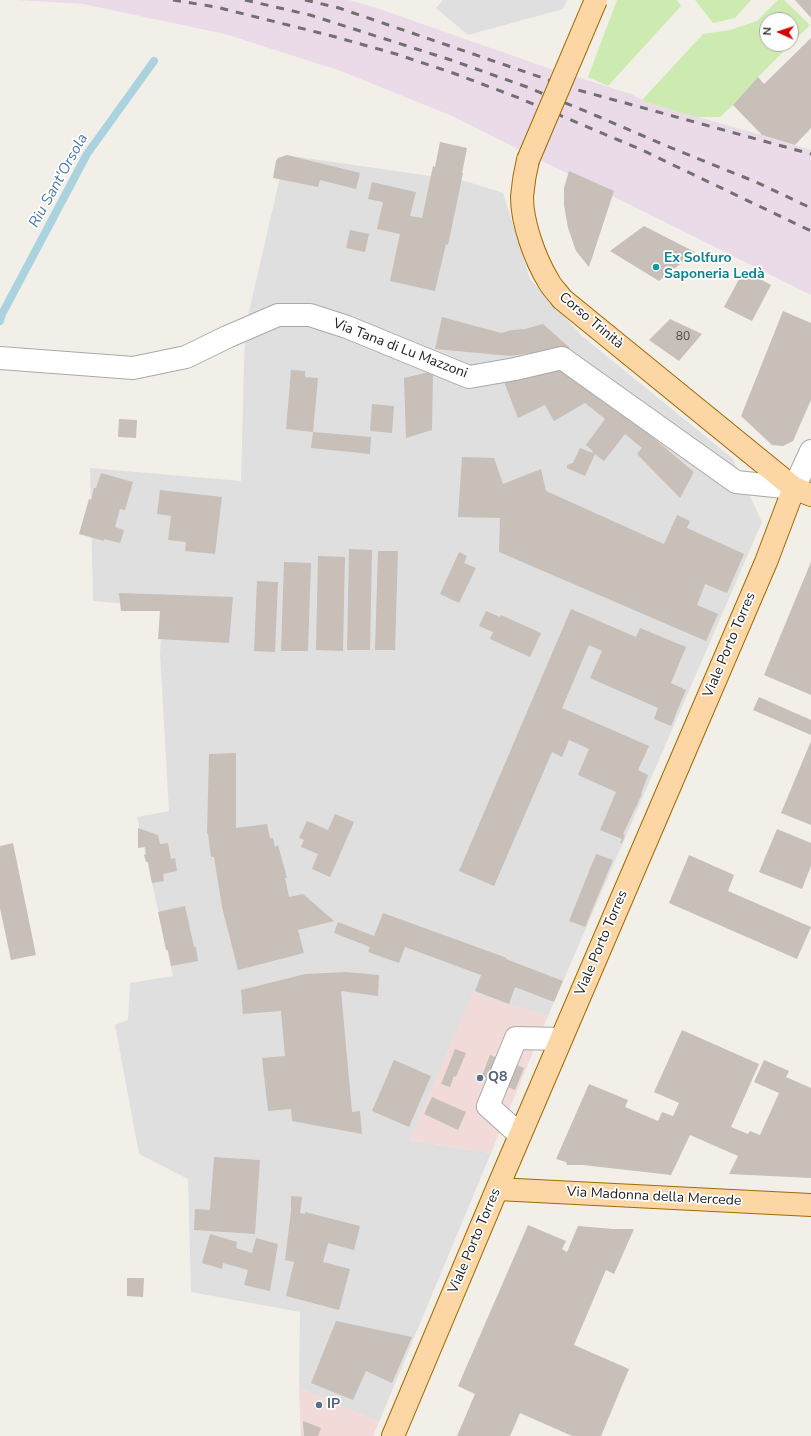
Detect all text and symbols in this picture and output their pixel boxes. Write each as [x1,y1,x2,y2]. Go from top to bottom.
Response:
north arrow [759,12,799,52]
text: N [760,27,775,36]
water label: Riu Sant'Orsola [26,131,92,231]
place label: Ex Solfuro Saponeria Ledà [664,251,765,284]
marker: Ex Solfuro Saponeria Ledà [651,262,661,272]
street label: Corso Trinità [555,289,627,353]
street label: Via Tana di Lu Mazzoni [330,316,470,382]
house number: 80 [676,330,690,344]
street label: Viale Porto Torres [700,590,760,700]
street label: Viale Porto Torres [572,888,632,998]
place label: Q8 [488,1070,507,1086]
marker: Q8 [475,1073,485,1083]
street label: Via Madonna della Mercede [566,1184,742,1210]
street label: Viale Porto Torres [445,1186,505,1296]
place label: IP [327,1397,340,1413]
marker: IP [314,1400,324,1410]

